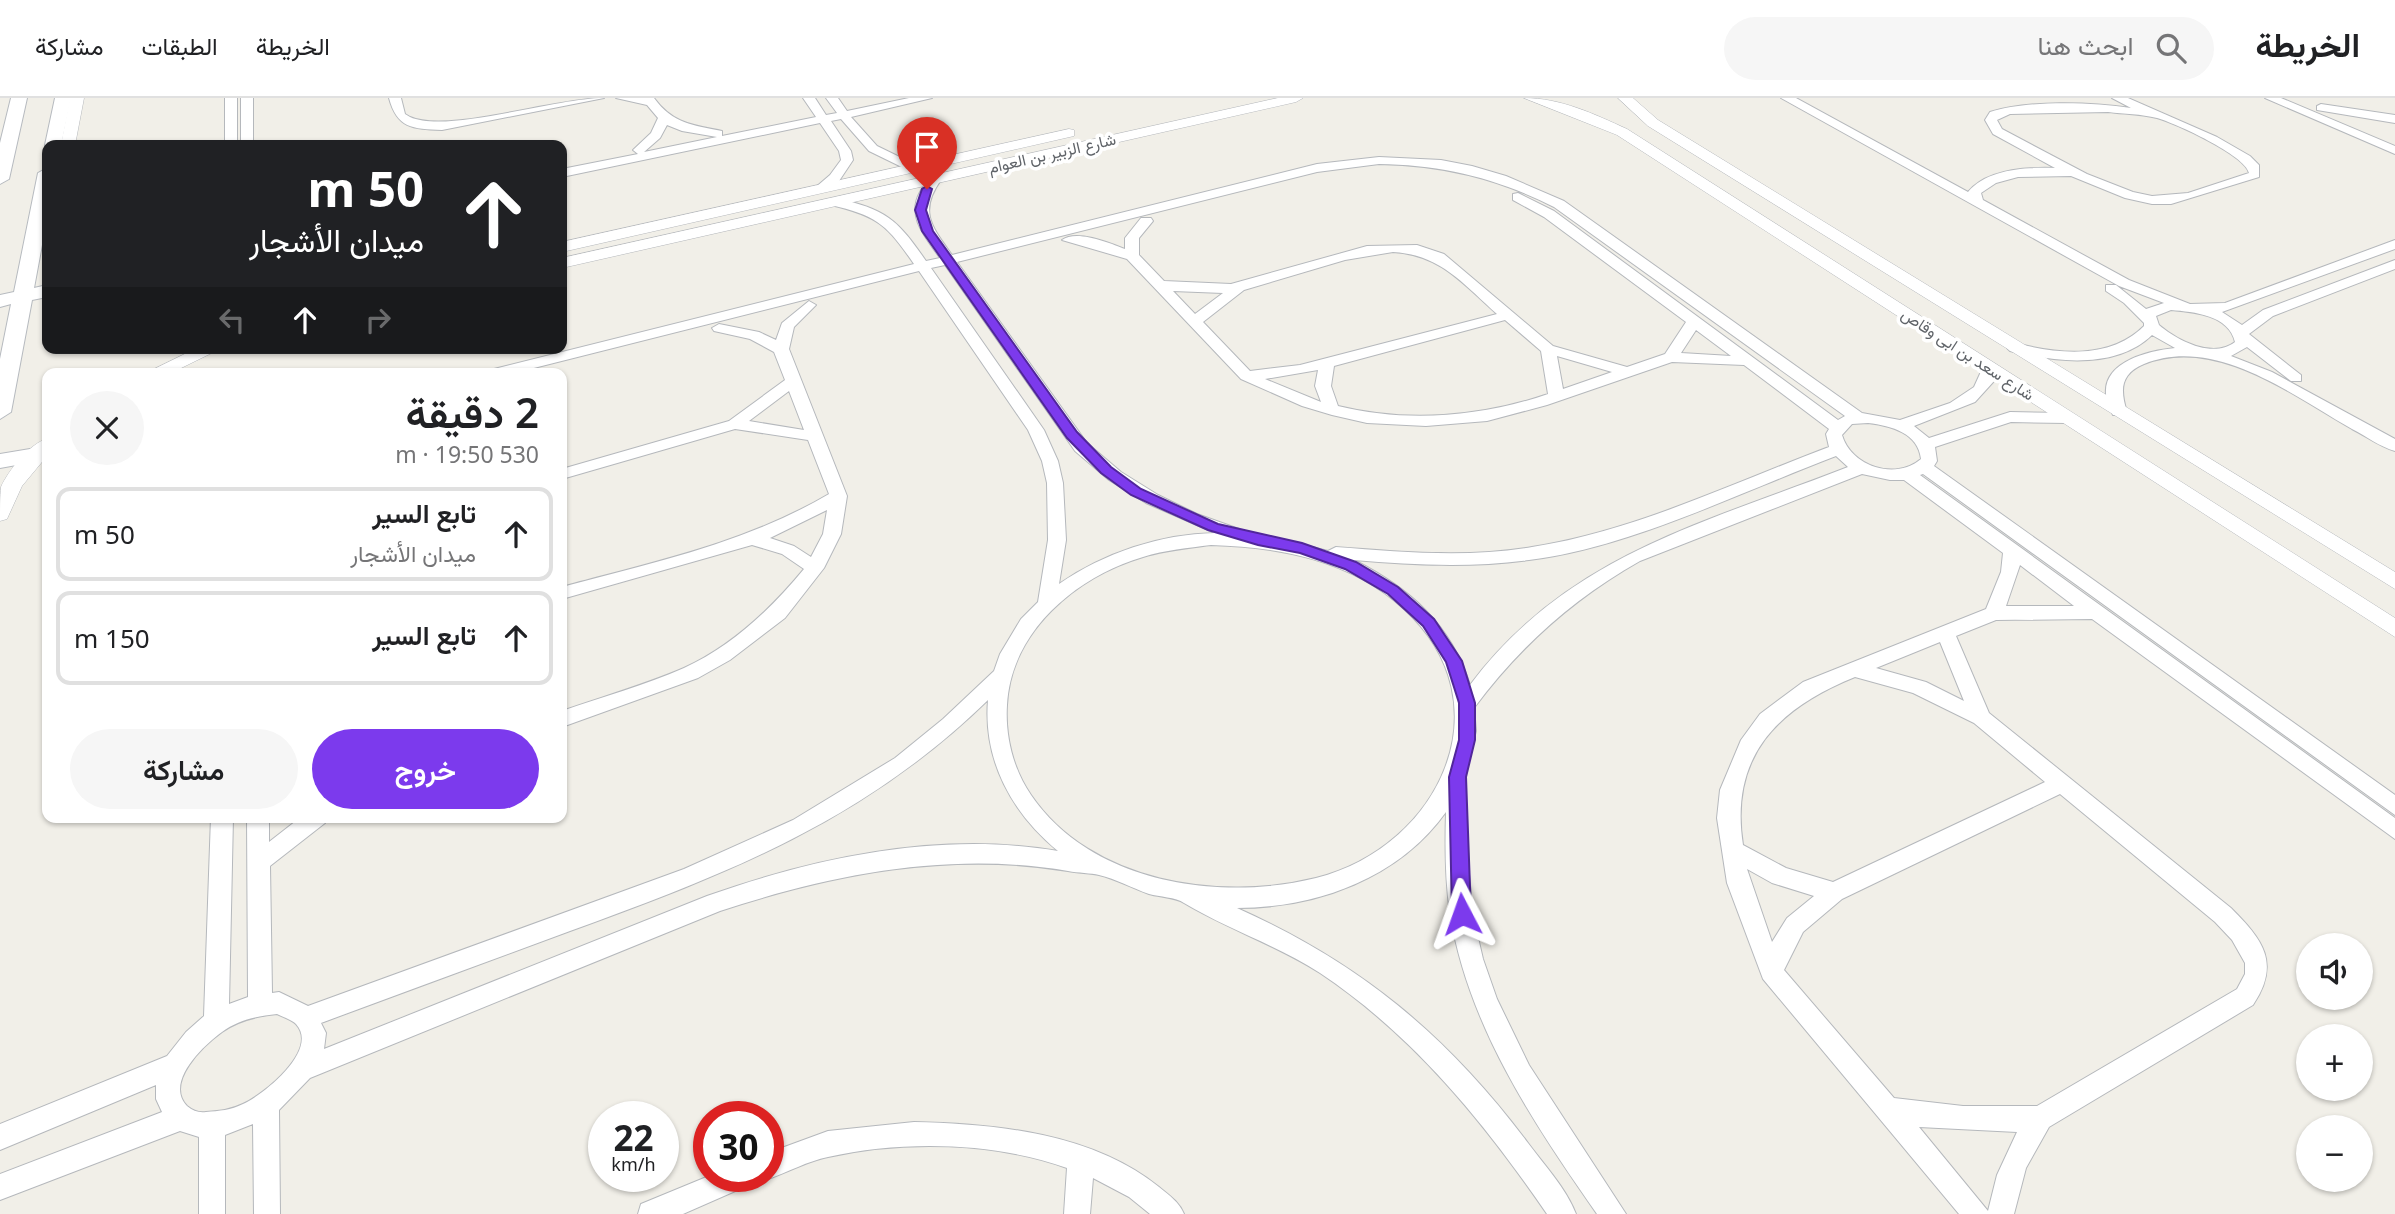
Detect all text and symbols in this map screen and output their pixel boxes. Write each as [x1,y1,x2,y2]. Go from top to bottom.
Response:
search box [1724,17,2214,80]
text: الخريطة [2256,22,2360,67]
text: ابحث هنا [2038,27,2134,63]
text: مشاركة [35,29,103,62]
text: الطبقات [141,29,218,62]
text: الخريطة [256,29,330,62]
icon: search [2152,29,2190,67]
pin [897,117,957,189]
icon: arrive [908,128,946,166]
street label: شارع الزبير بن العوام [986,128,1118,179]
text: 50 m [307,155,424,221]
icon: ahead [448,168,539,259]
text: ميدان الأشجار [249,218,424,261]
icon: left [213,301,251,339]
icon: ahead [286,301,324,339]
icon: right [359,301,397,339]
street label: شارع سعد بن ابى وقاص [1897,303,2039,406]
text: 2 دقيقة [405,383,539,440]
button: close [70,391,144,465]
text: 530 m · 19:50 [395,438,539,470]
text: تابع السير [372,495,476,531]
icon: ahead [497,515,535,553]
text: 50 m [74,516,135,552]
text: ميدان الأشجار [350,537,476,569]
text: تابع السير [372,617,476,653]
icon: ahead [497,619,535,657]
text: 150 m [74,620,150,656]
button: مشاركة [70,729,298,809]
button: خروج [312,729,539,809]
position arrow [1425,877,1499,951]
map controls [2296,933,2373,1192]
button: sound [2296,933,2373,1010]
button: + [2296,1024,2373,1101]
speed limit sign: 30 [693,1101,784,1192]
text: 22 [613,1114,654,1161]
button: − [2296,1115,2373,1192]
text: km/h [611,1152,656,1176]

